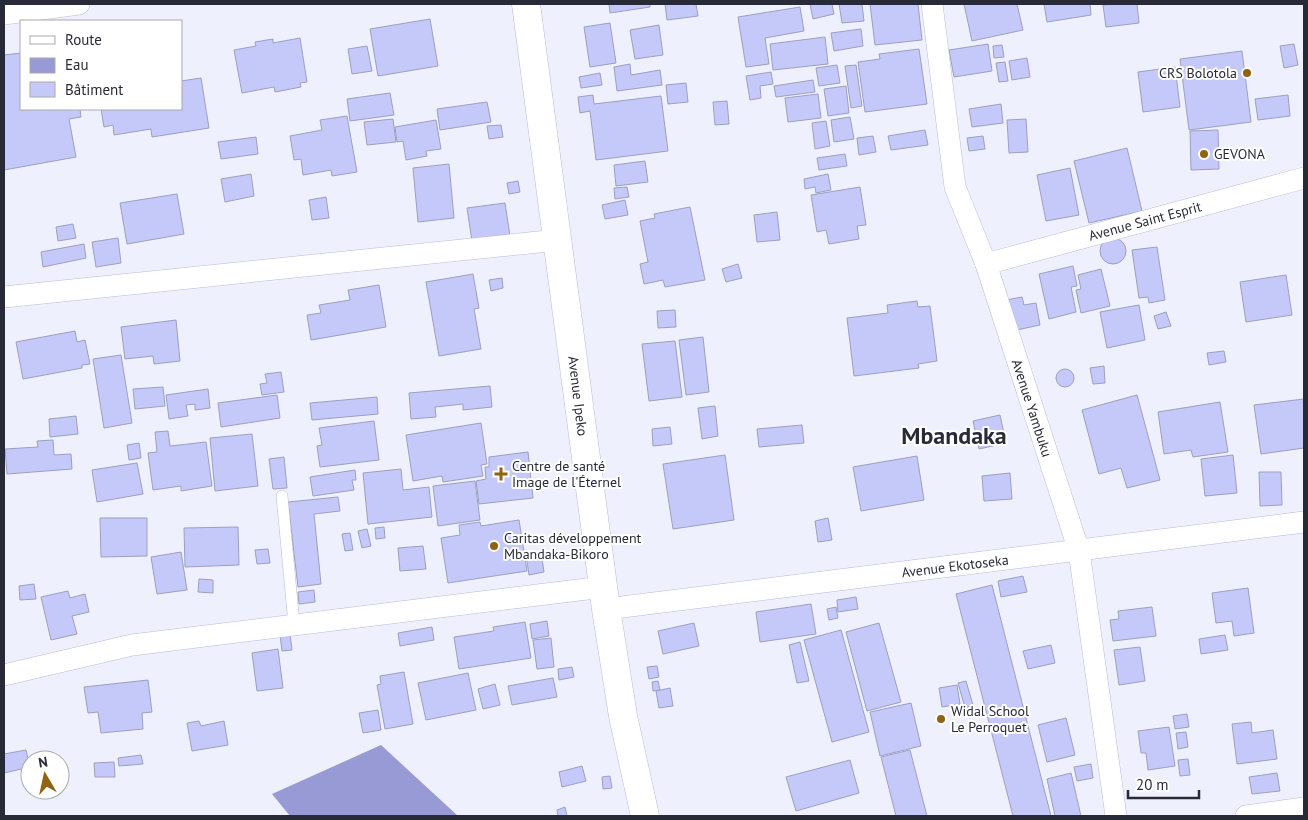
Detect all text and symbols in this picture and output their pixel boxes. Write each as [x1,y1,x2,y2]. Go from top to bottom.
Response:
legend [20,20,182,110]
text: Route [65,30,102,49]
text: Eau [65,55,89,74]
place label: CRS Bolotola [1159,64,1237,82]
marker: CRS Bolotola [1241,67,1253,79]
text: Bâtiment [65,80,123,99]
place label: GEVONA [1214,145,1266,163]
marker: GEVONA [1198,148,1210,160]
street label: Avenue Saint Esprit [1087,197,1204,245]
street label: Avenue Ipeko [564,355,592,437]
street label: Avenue Yambuku [1008,357,1056,459]
district label: Mbandaka [901,420,1007,451]
place label: Centre de santé Image de l'Éternel [512,457,621,491]
marker: Centre de santé Image de l'Éternel [494,467,508,481]
place label: Caritas développement Mbandaka-Bikoro [504,529,642,563]
marker: Caritas développement Mbandaka-Bikoro [488,540,500,552]
street label: Avenue Ekotoseka [900,550,1010,581]
place label: Widal School Le Perroquet [951,702,1029,736]
marker: Widal School Le Perroquet [935,713,947,725]
north arrow [20,750,70,800]
text: N [37,753,49,772]
scale bar [1128,768,1199,800]
text: 20 m [1136,775,1169,794]

